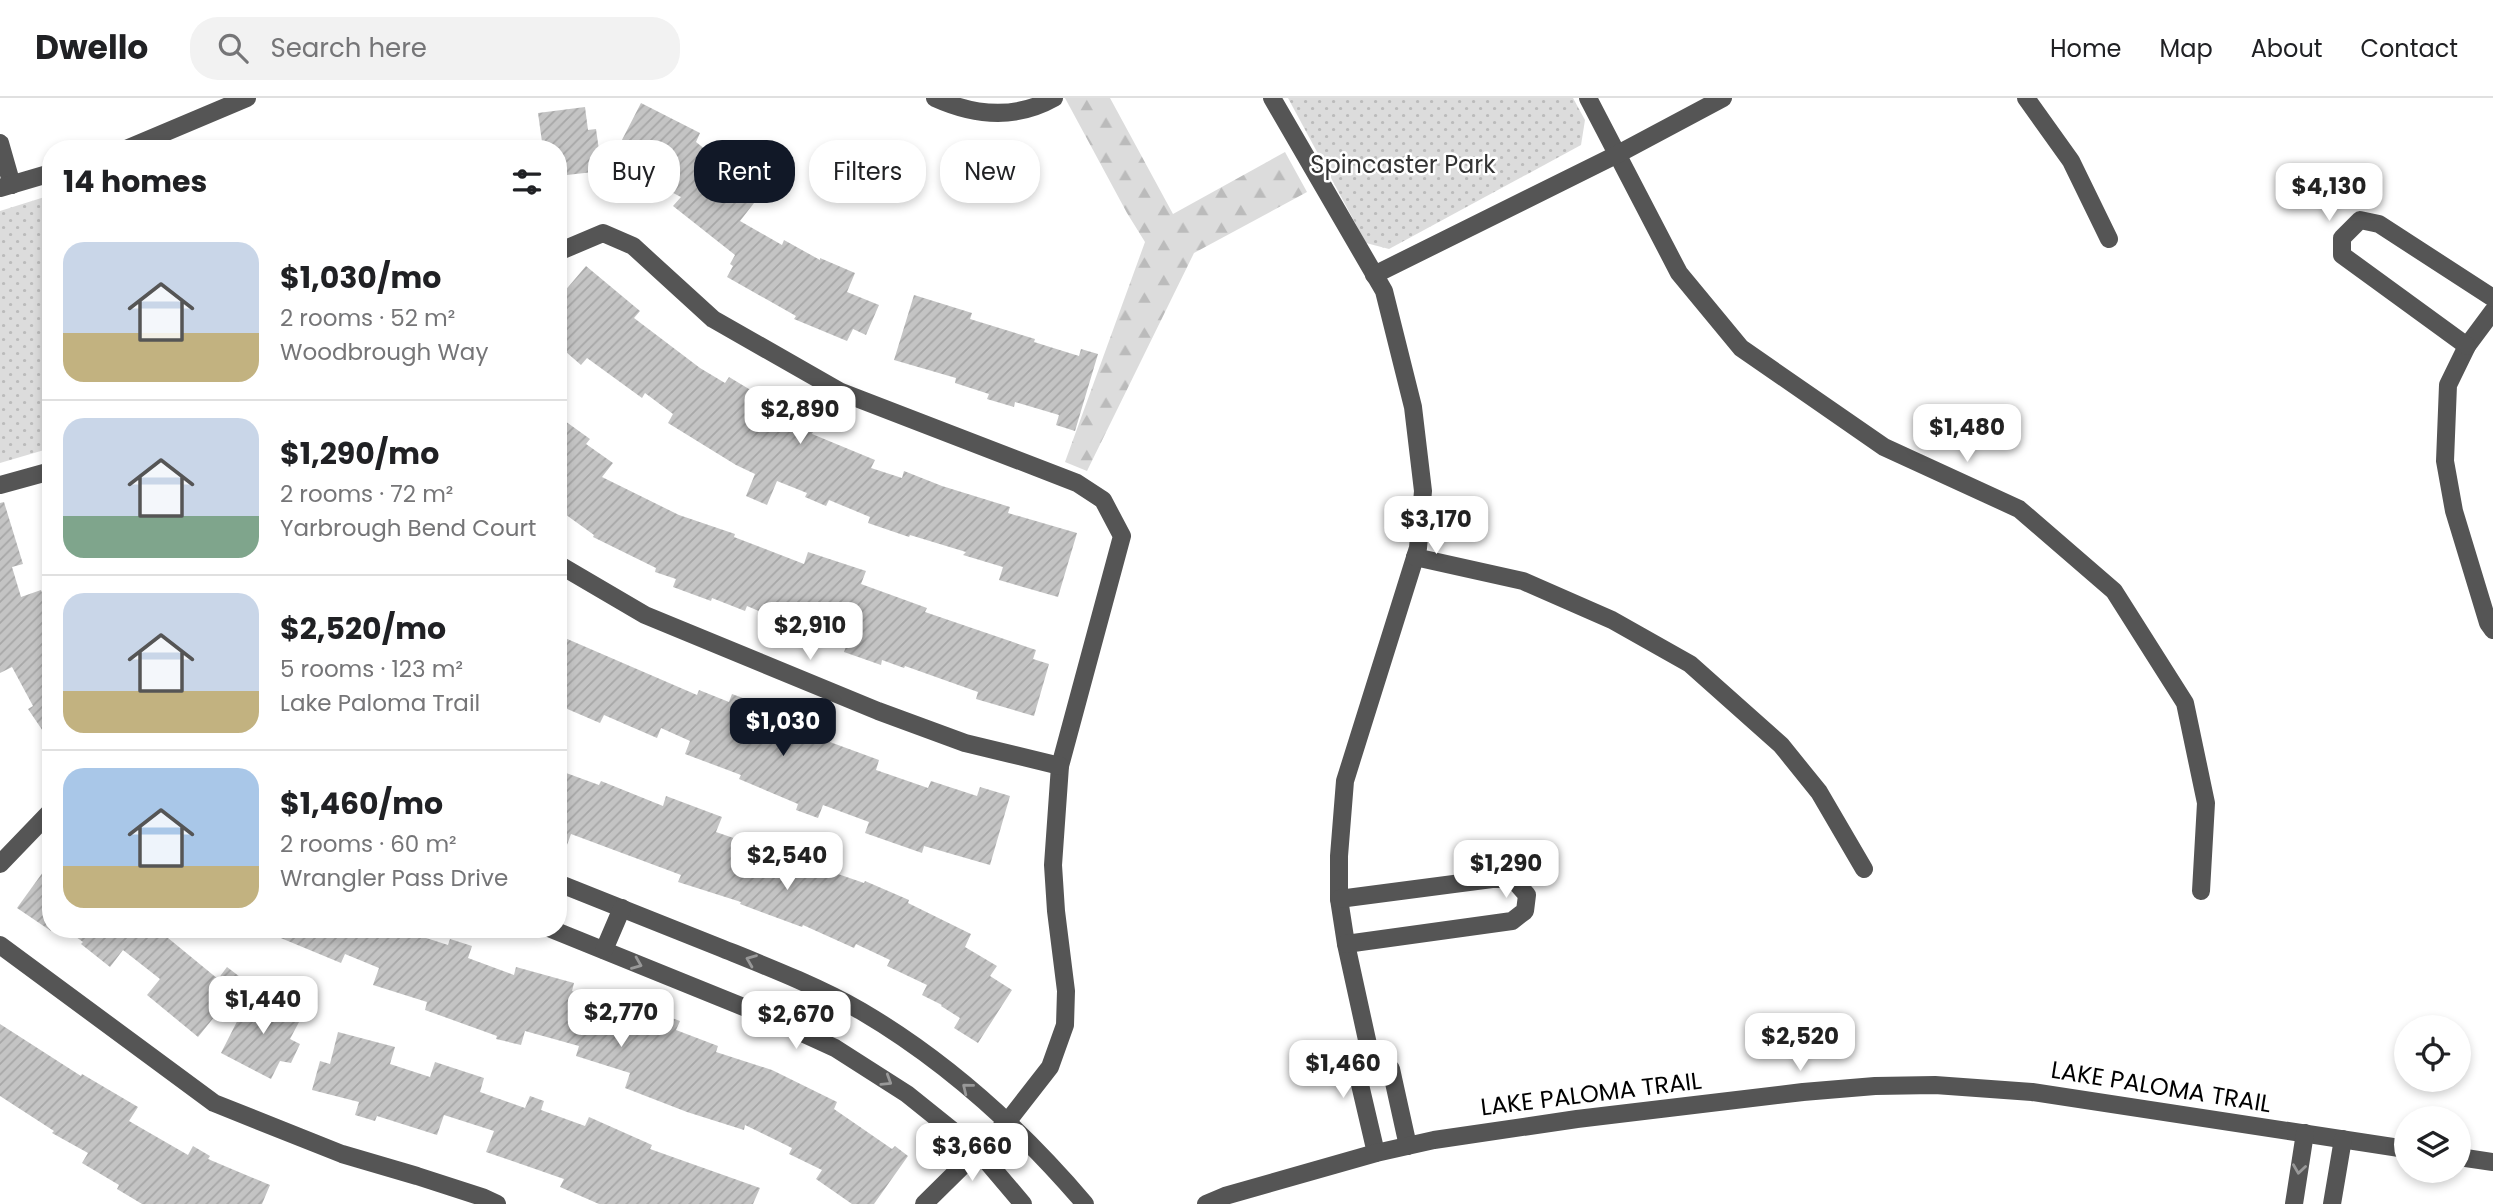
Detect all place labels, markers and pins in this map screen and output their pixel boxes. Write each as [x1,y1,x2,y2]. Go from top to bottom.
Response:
pin: $4,130 [2272,164,2386,223]
pin: $2,890 [743,386,857,446]
pin: $1,480 [1910,404,2024,464]
pin: $3,170 [1379,496,1493,556]
pin: $2,910 [753,602,867,662]
pin: $1,030 [726,698,840,758]
pin: $2,540 [730,832,844,892]
pin: $1,290 [1449,840,1563,900]
pin: $1,440 [206,976,320,1036]
pin: $2,770 [564,990,678,1049]
pin: $2,670 [739,992,853,1051]
pin: $2,520 [1743,1014,1857,1073]
pin: $1,460 [1286,1040,1400,1100]
pin: $3,660 [915,1124,1029,1183]

